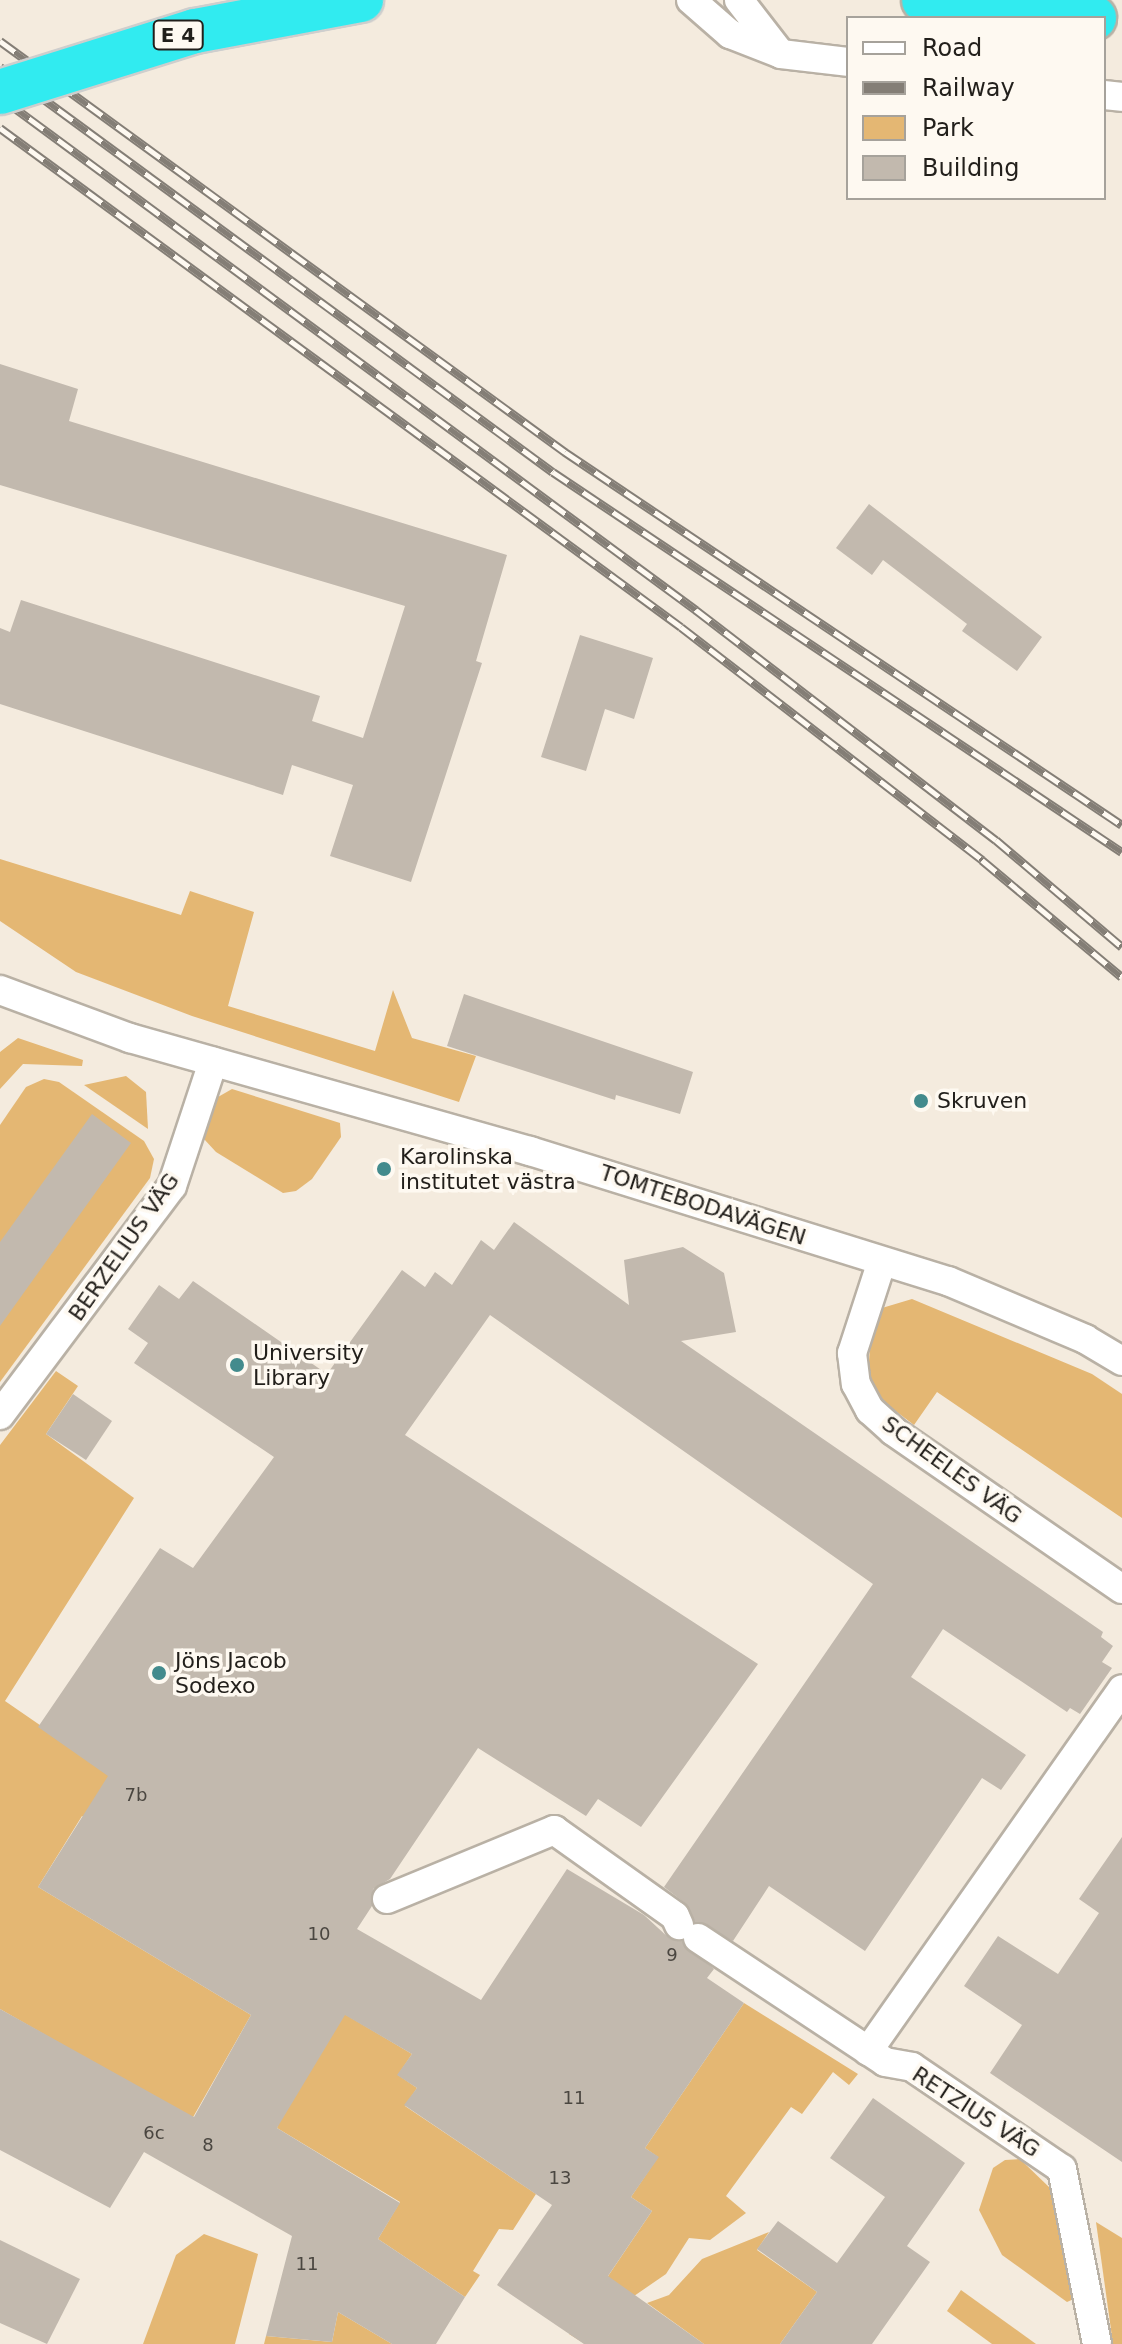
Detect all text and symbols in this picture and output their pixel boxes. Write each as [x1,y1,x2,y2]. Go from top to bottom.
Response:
legend [846,16,1106,200]
road number: E 4 [152,19,204,51]
text: Road [922,34,982,62]
text: Railway [922,74,1015,102]
text: Park [922,114,974,142]
text: Building [922,154,1019,182]
place label: Skruven [937,1088,1027,1114]
marker: Skruven [912,1092,930,1110]
place label: Karolinska institutet västra [400,1143,576,1194]
street label: TOMTEBODAVÄGEN [597,1159,809,1251]
marker: Karolinska institutet västra [375,1160,393,1178]
street label: BERZELIUS VÄG [63,1168,185,1326]
place label: University Library [253,1339,364,1390]
marker: University Library [228,1356,246,1374]
street label: SCHEELES VÄG [877,1410,1027,1530]
place label: Jöns Jacob Sodexo [175,1647,287,1698]
marker: Jöns Jacob Sodexo [150,1664,168,1682]
house number: 7b [125,1784,147,1806]
house number: 10 [308,1923,330,1945]
house number: 9 [666,1944,678,1966]
street label: RETZIUS VÄG [907,2061,1045,2163]
house number: 11 [563,2087,585,2109]
house number: 6c [143,2122,165,2144]
house number: 8 [202,2134,214,2156]
house number: 13 [549,2167,571,2189]
house number: 11 [296,2253,318,2275]

